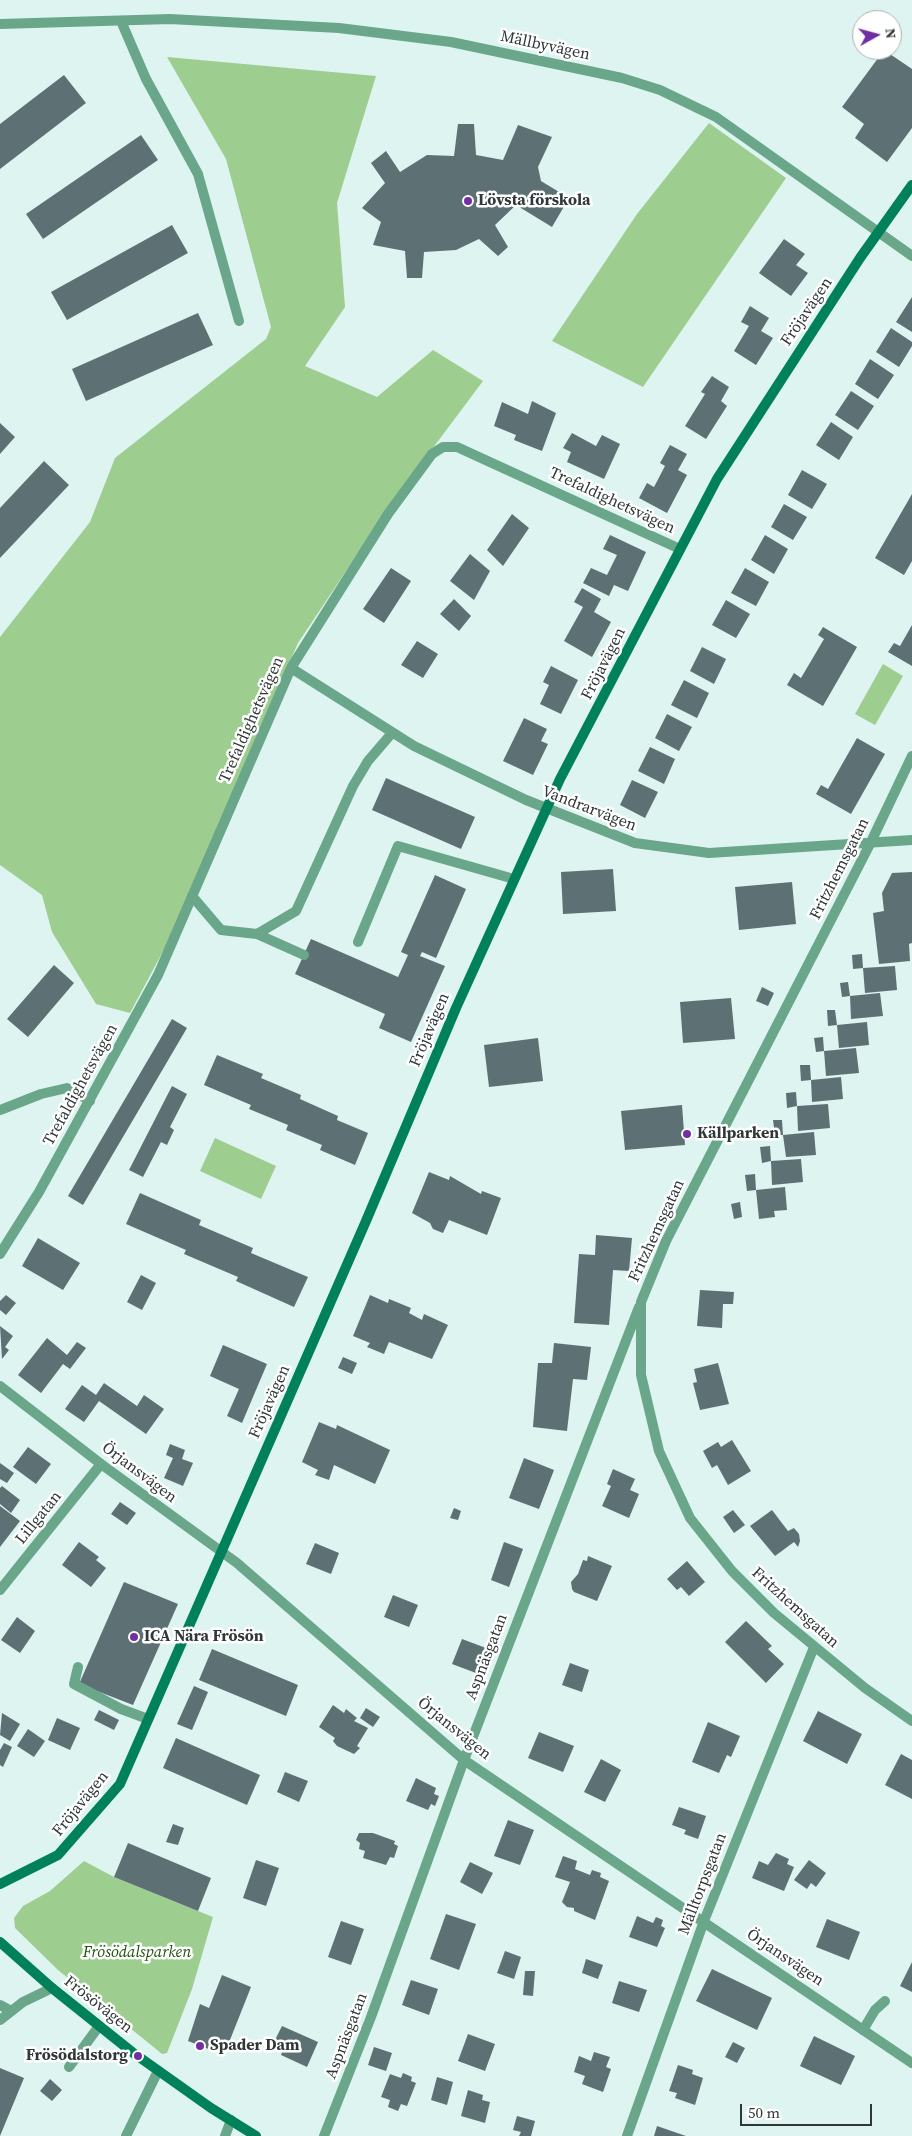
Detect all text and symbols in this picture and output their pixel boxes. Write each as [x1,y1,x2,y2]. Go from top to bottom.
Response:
north arrow [852,10,902,60]
street label: Mällbyvägen [498,27,592,65]
text: N [880,27,901,40]
place label: Lövsta förskola [478,191,590,211]
marker: Lövsta förskola [462,195,474,207]
street label: Fröjavägen [777,274,837,350]
street label: Trefaldighetsvägen [546,464,678,538]
street label: Fröjavägen [578,625,630,703]
street label: Trefaldighetsvägen [216,654,288,786]
street label: Vandrarvägen [539,782,639,836]
street label: Fritzhemsgatan [806,815,874,923]
street label: Fröjavägen [406,990,454,1070]
street label: Trefaldighetsvägen [40,1021,122,1149]
place label: Källparken [697,1124,779,1144]
marker: Källparken [681,1128,693,1140]
street label: Fritzhemsgatan [625,1177,689,1285]
street label: Fröjavägen [245,1362,295,1442]
street label: Örjansvägen [98,1439,180,1507]
street label: Lillgatan [12,1488,66,1548]
street label: Fritzhemsgatan [747,1564,843,1652]
street label: Aspnäsgatan [462,1611,512,1703]
place label: ICA Nära Frösön [144,1627,264,1647]
marker: ICA Nära Frösön [128,1631,140,1643]
street label: Örjansvägen [413,1694,495,1764]
street label: Fröjavägen [49,1768,113,1840]
street label: Mälltorpsgatan [675,1830,731,1938]
street label: Örjansvägen [743,1925,827,1991]
park label: Frösödalsparken [83,1943,191,1963]
street label: Frösövägen [60,1972,136,2038]
street label: Aspnäsgatan [322,1990,372,2082]
place label: Spader Dam [210,2036,299,2056]
marker: Spader Dam [194,2040,206,2052]
place label: Frösödalstorg [26,2046,128,2066]
marker: Frösödalstorg [132,2050,144,2062]
scale bar [742,2094,874,2126]
text: 50 m [748,2102,780,2123]

